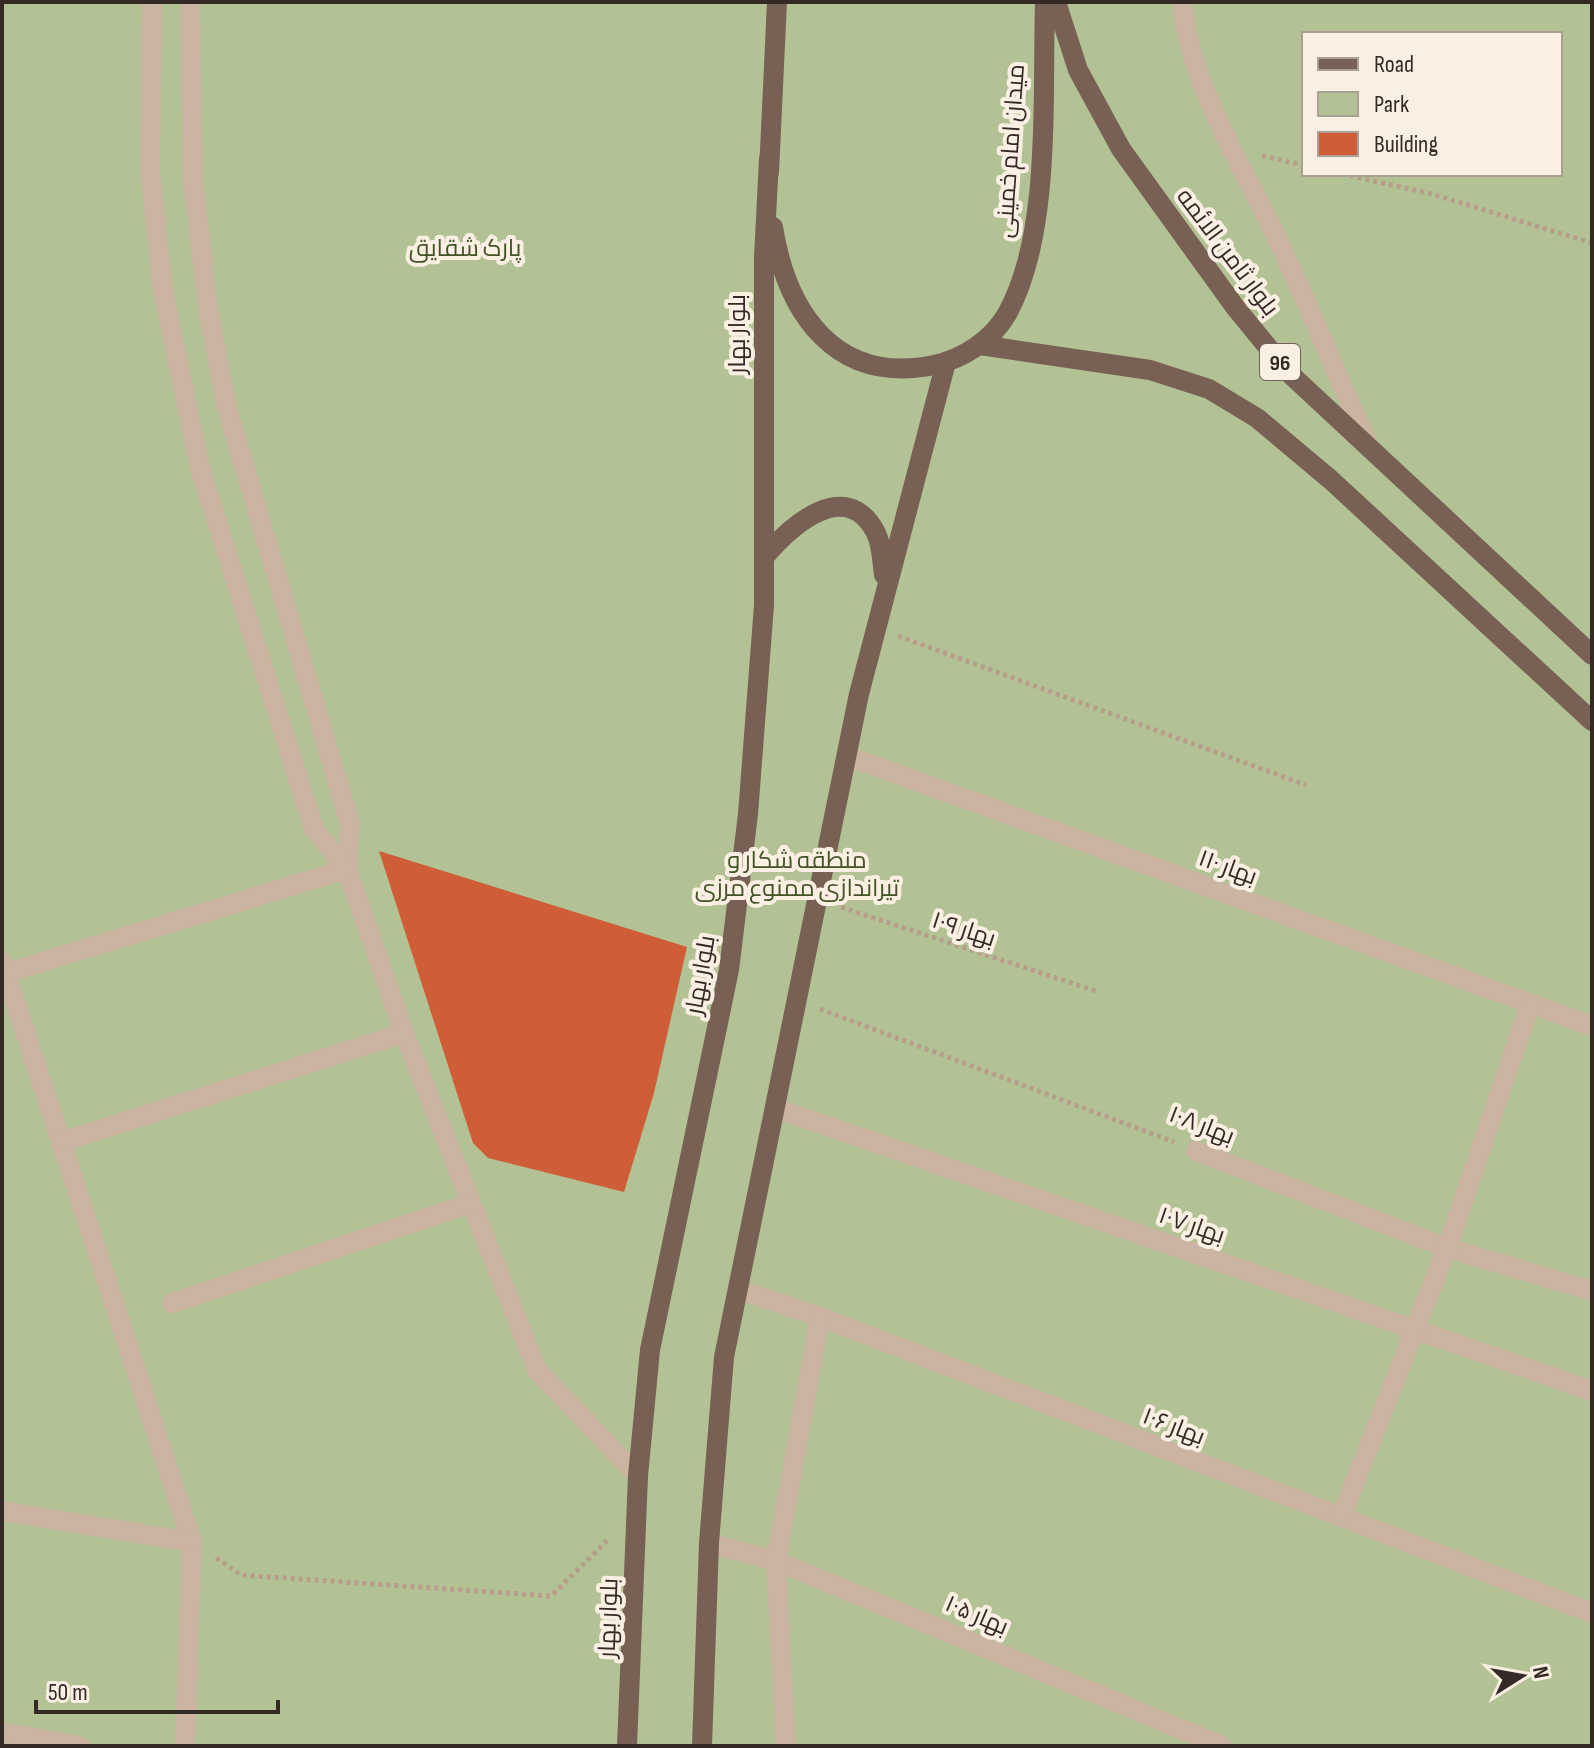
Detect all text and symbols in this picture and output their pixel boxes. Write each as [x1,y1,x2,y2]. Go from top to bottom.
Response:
legend [1302,32,1562,176]
text: Road [1374,50,1414,79]
street label: میدان امام خمینی [990,63,1032,239]
text: Park [1374,90,1409,119]
text: Building [1374,130,1438,159]
street label: بلوار ثامن الائمه [1170,183,1285,322]
park label: پارک شقایق [409,234,522,264]
street label: بلوار بهار [723,294,752,376]
road number: 96 [1260,344,1300,380]
street label: بهار ۱۱۰ [1195,844,1261,891]
park label: منطقه شکار و تیراندازی ممنوع مرزی [695,846,900,904]
street label: بهار ۱۰۹ [928,906,999,953]
street label: بلوار بهار [679,933,722,1019]
street label: بهار ۱۰۸ [1165,1100,1239,1151]
street label: بهار ۱۰۷ [1155,1201,1229,1250]
street label: بهار ۱۰۶ [1139,1401,1209,1452]
street label: بلوار بهار [593,1578,624,1660]
street label: بهار ۱۰۵ [941,1589,1013,1642]
north arrow [1482,1636,1562,1716]
scale bar [36,1664,278,1714]
text: N [1526,1664,1555,1681]
text: 50 m [48,1678,88,1707]

